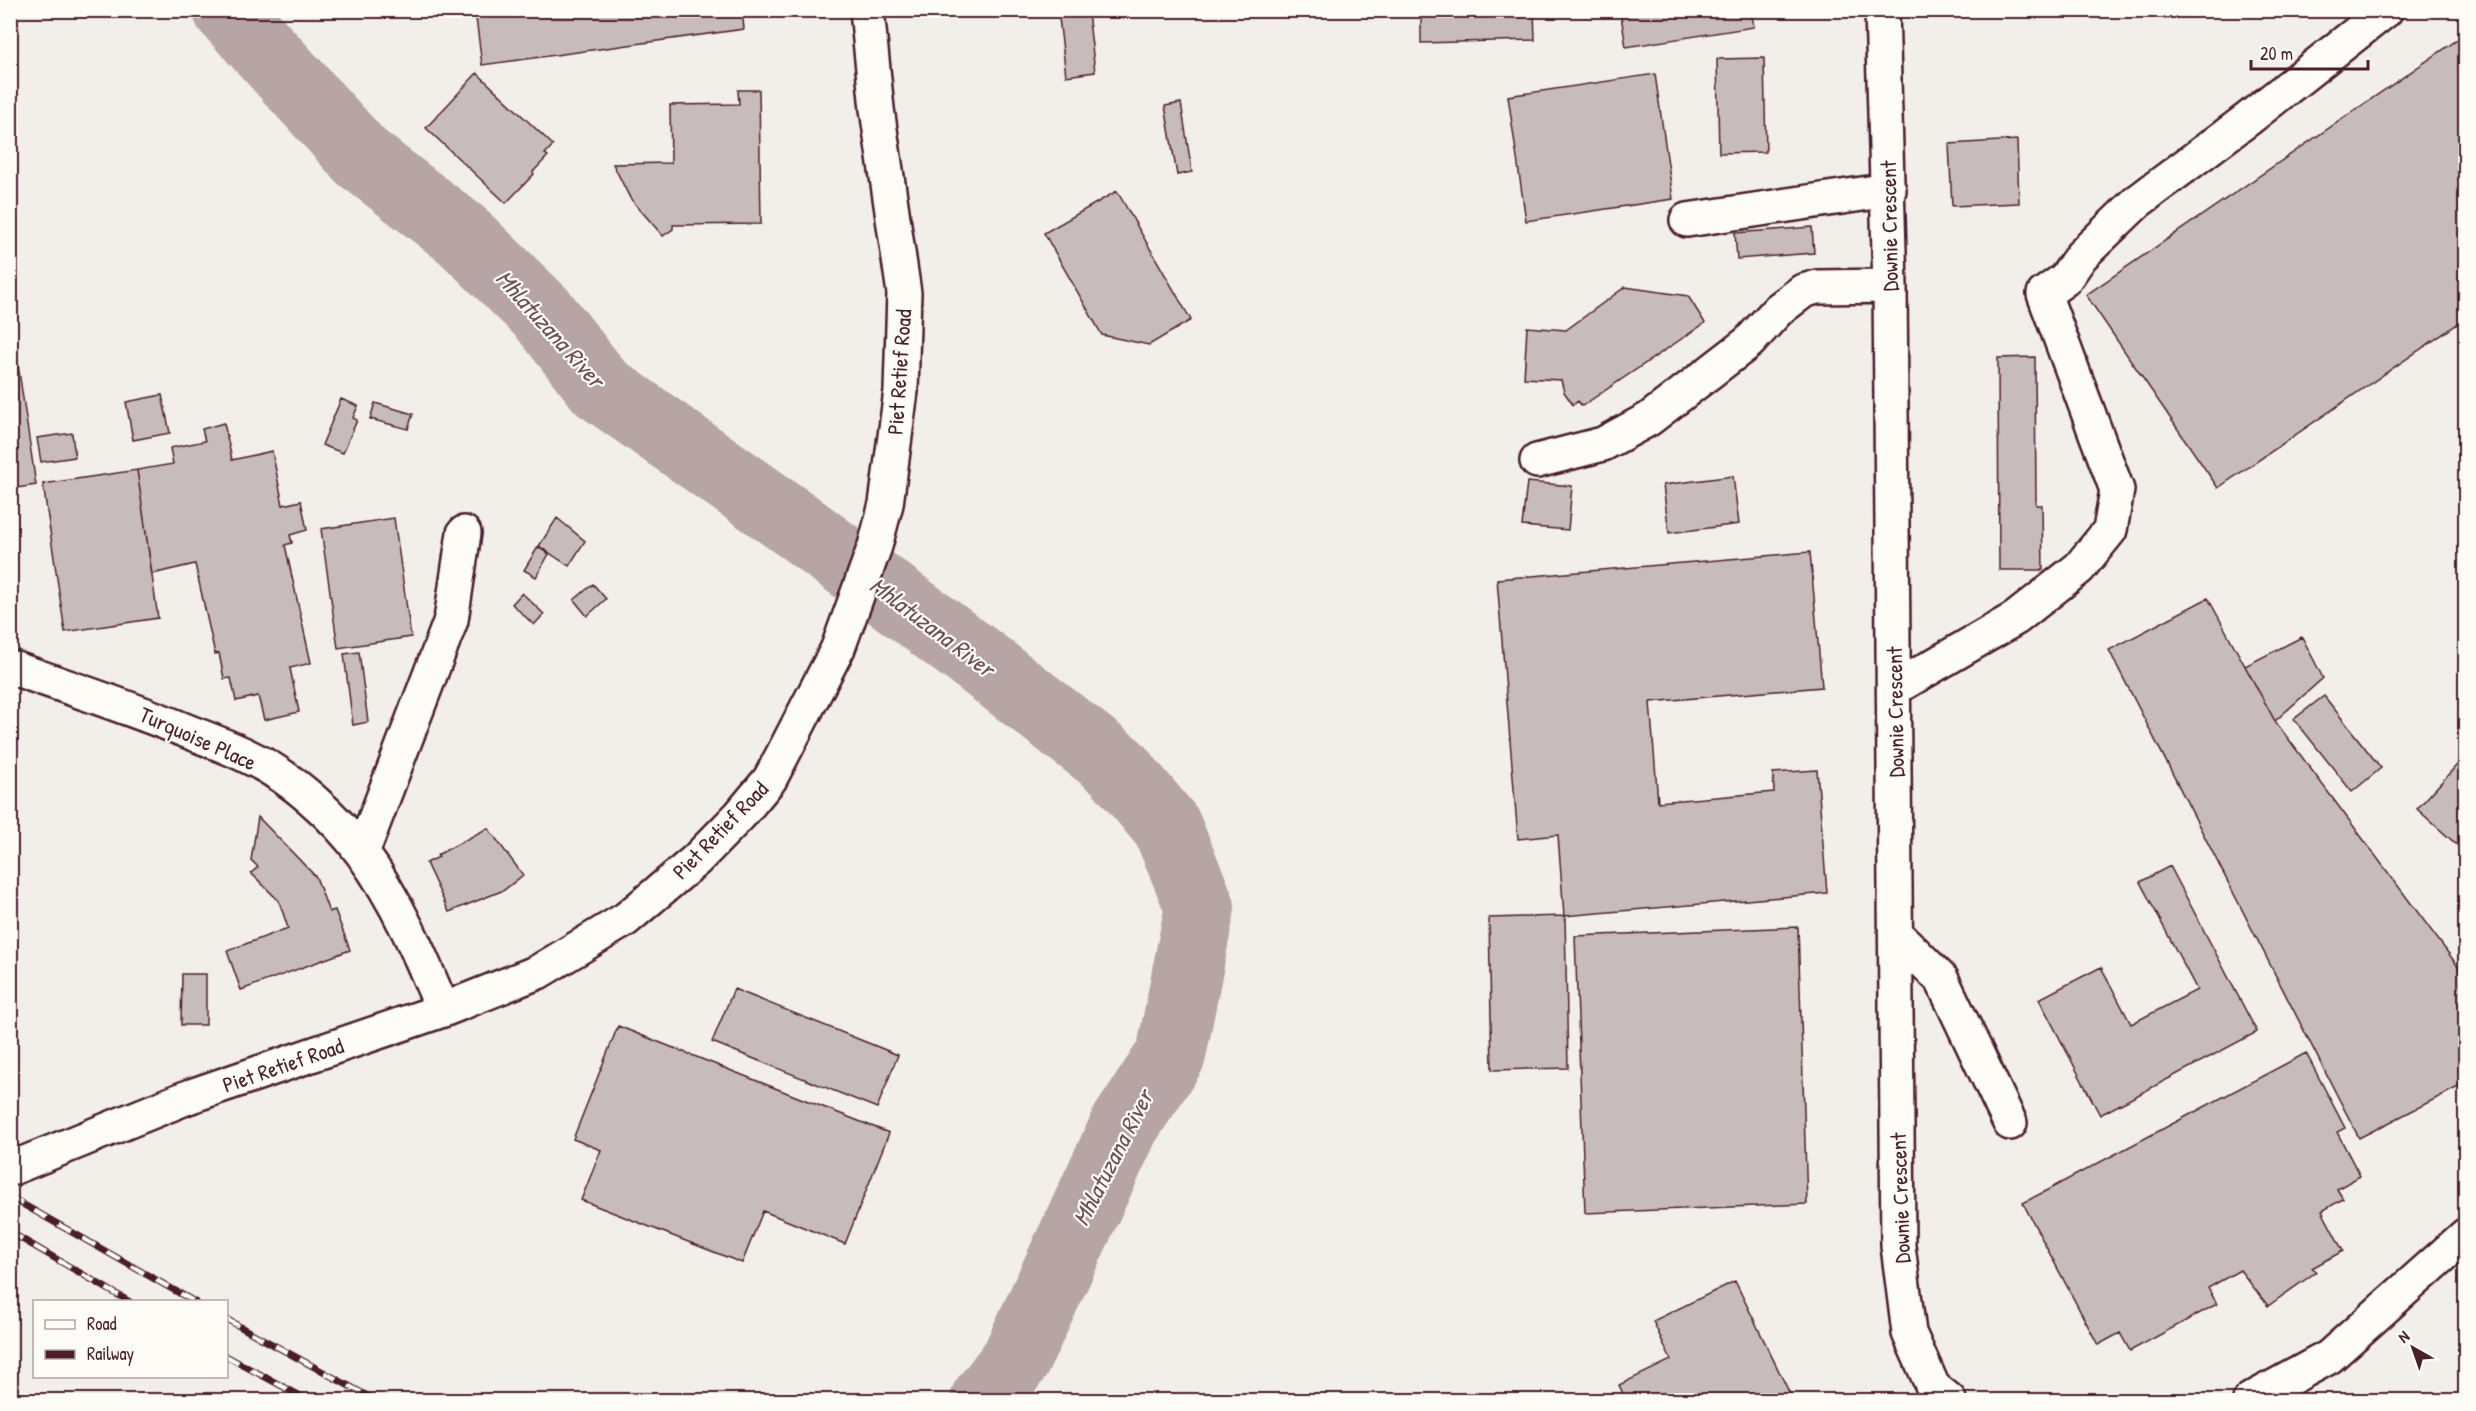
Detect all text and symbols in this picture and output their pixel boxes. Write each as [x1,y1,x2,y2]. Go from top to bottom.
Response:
scale bar [2251,33,2368,71]
text: 20 m [2260,41,2293,66]
street label: Downie Crescent [1873,160,1905,292]
water label: Mhlatuzana River [489,263,614,396]
street label: Piet Retief Road [880,308,918,436]
water label: Mhlatuzana River [864,569,1004,685]
street label: Downie Crescent [1879,646,1911,778]
street label: Turquoise Place [135,699,261,777]
street label: Piet Retief Road [665,774,775,886]
street label: Piet Retief Road [219,1030,348,1100]
water label: Mhlatuzana River [1064,1082,1161,1231]
street label: Downie Crescent [1883,1132,1917,1264]
legend [33,1300,228,1378]
text: Road [87,1311,117,1336]
north arrow [2383,1318,2443,1378]
text: N [2393,1325,2414,1348]
text: Railway [87,1341,134,1366]

